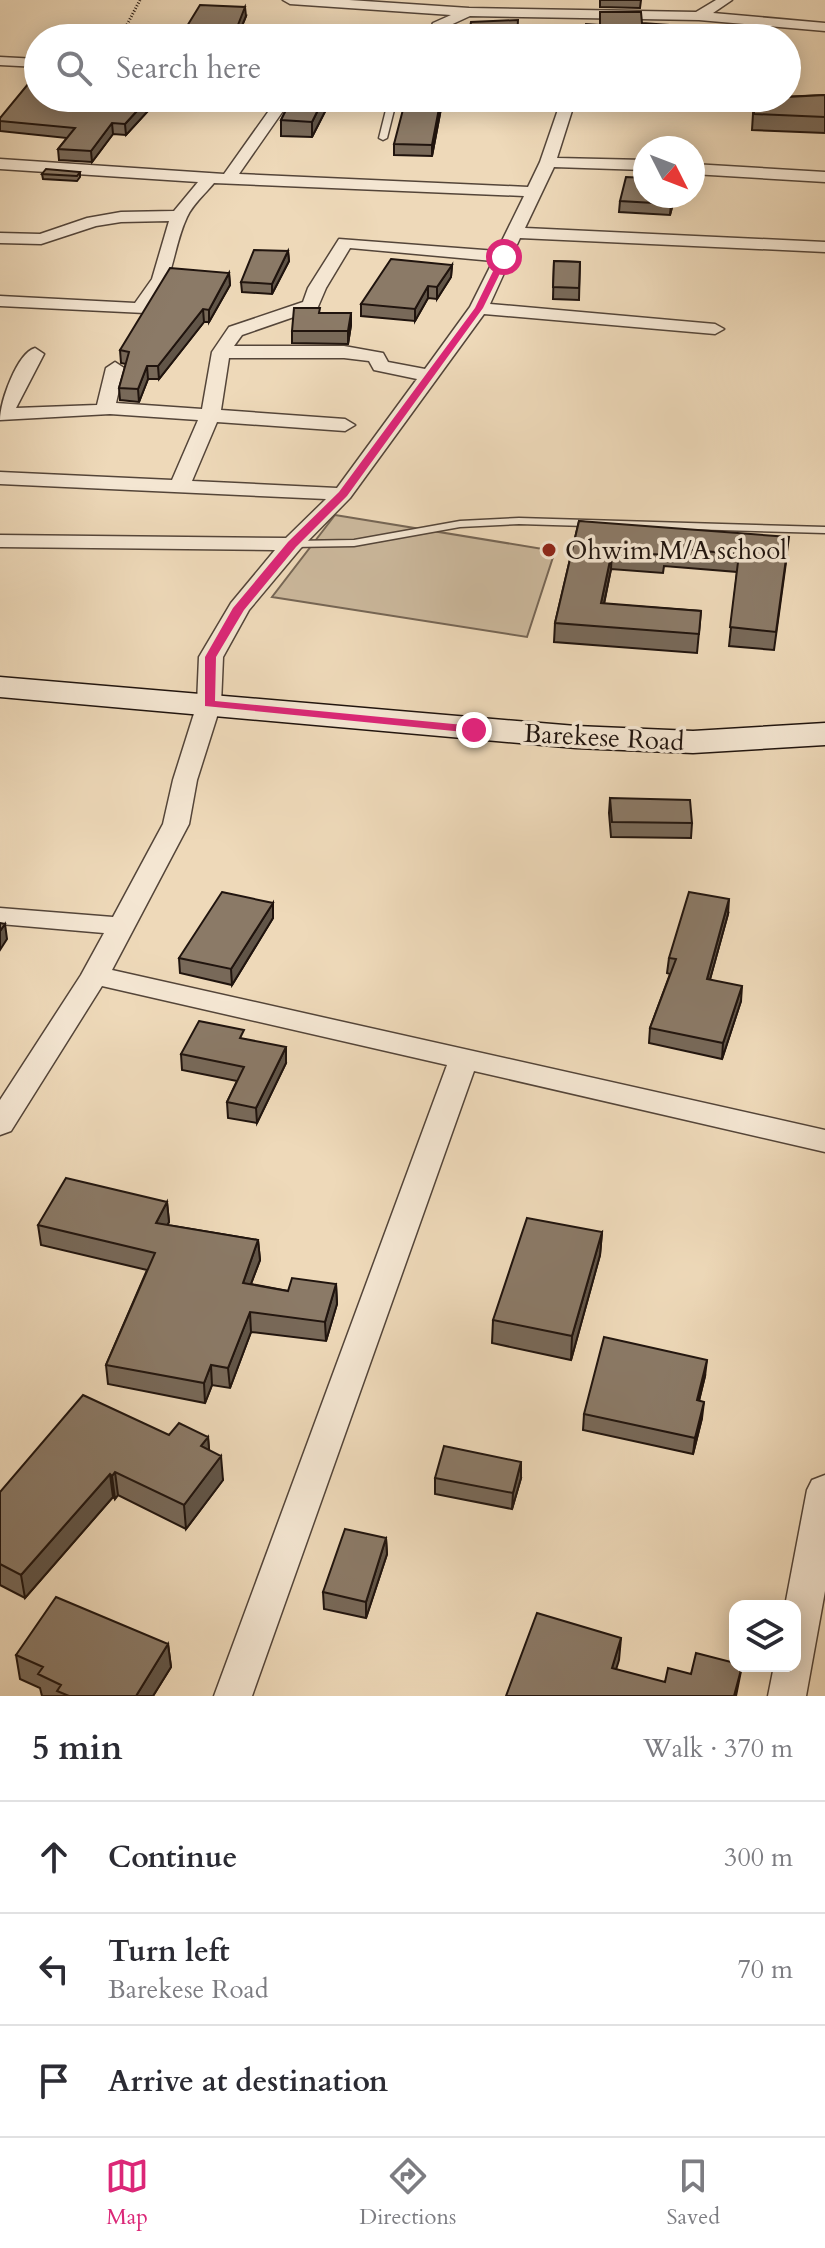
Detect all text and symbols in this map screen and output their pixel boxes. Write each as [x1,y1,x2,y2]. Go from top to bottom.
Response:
search box [24,24,801,112]
icon: search [52,46,96,90]
text: Search here [116,48,261,89]
north arrow [633,136,705,208]
route start [486,239,522,275]
place label: Ohwim M/A school [565,533,787,568]
marker: Ohwim M/A school [540,541,558,559]
route end [456,712,492,748]
street label: Barekese Road [523,716,685,759]
map controls [729,1600,801,1672]
button: layers [729,1600,801,1672]
text: 5 min [32,1725,123,1771]
text: Walk · 370 m [643,1731,793,1766]
icon: ahead [32,1835,76,1879]
text: Continue [108,1837,237,1878]
text: 300 m [724,1840,793,1875]
text: Turn left [108,1931,230,1972]
icon: left [32,1947,76,1991]
text: 70 m [737,1952,793,1987]
text: Barekese Road [108,1972,269,2007]
icon: arrive [32,2059,76,2103]
text: Arrive at destination [108,2061,388,2102]
tab: Map [105,2154,149,2232]
tab: Directions [359,2154,456,2232]
tab: Saved [667,2154,720,2232]

